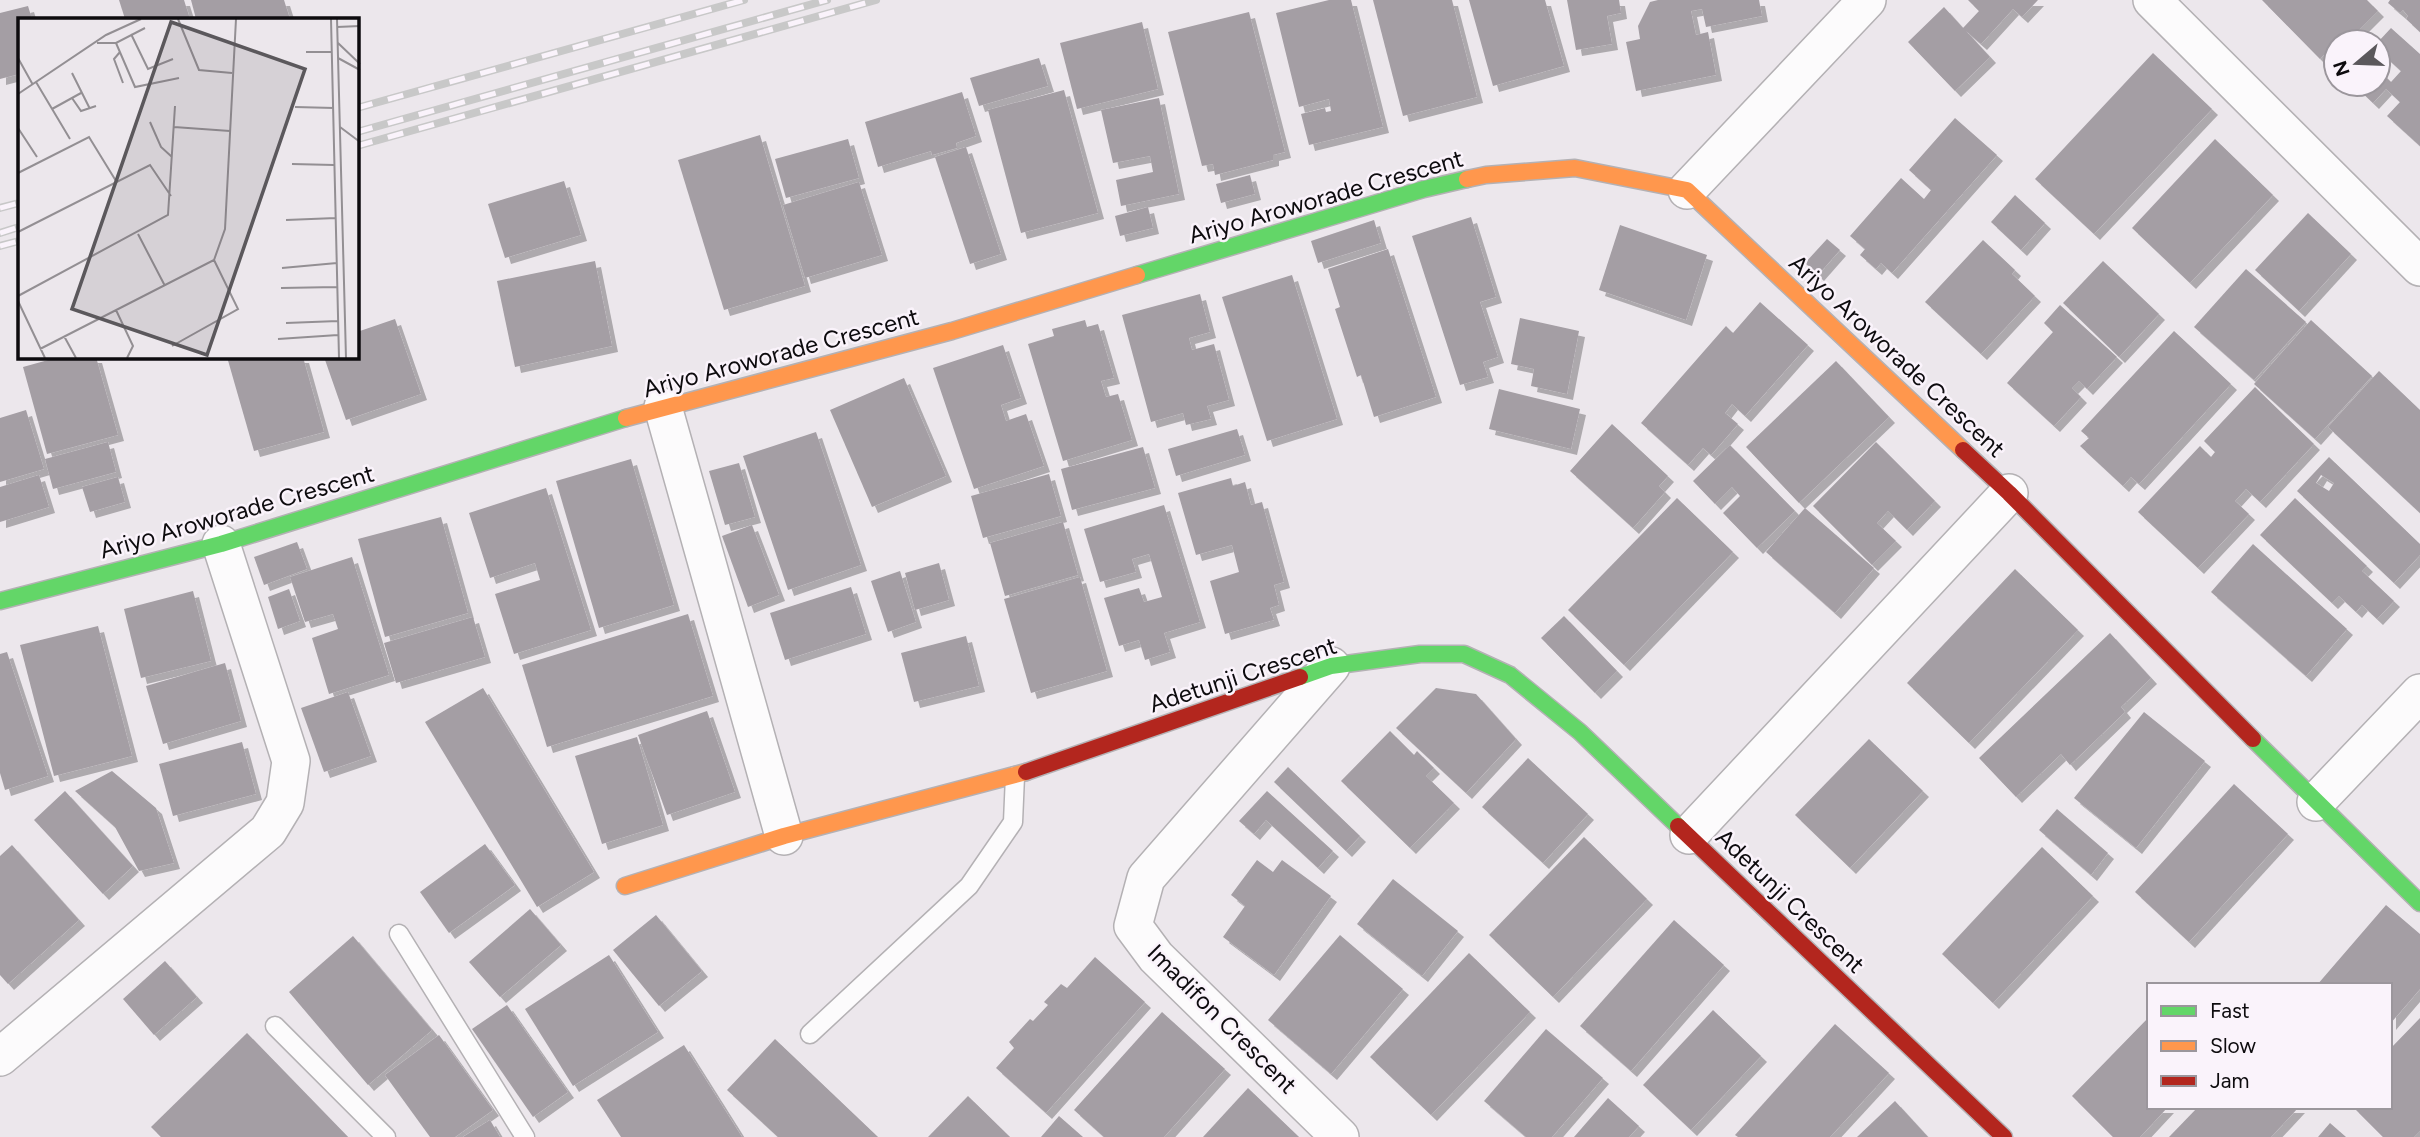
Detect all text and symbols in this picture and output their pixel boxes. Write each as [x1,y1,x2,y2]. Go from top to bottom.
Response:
inset map [18,18,359,359]
north arrow [2322,28,2392,98]
text: N [2328,58,2355,79]
street label: Ariyo Aroworade Crescent [1185,143,1466,250]
street label: Ariyo Aroworade Crescent [1784,248,2011,463]
street label: Ariyo Aroworade Crescent [640,302,922,403]
street label: Ariyo Aroworade Crescent [96,458,377,565]
street label: Adetunji Crescent [1145,631,1340,718]
street label: Adetunji Crescent [1710,822,1871,979]
street label: Imadifon Crescent [1142,938,1303,1099]
legend [2147,983,2392,1109]
text: Fast [2210,998,2250,1023]
text: Slow [2210,1033,2256,1058]
text: Jam [2210,1068,2249,1093]

